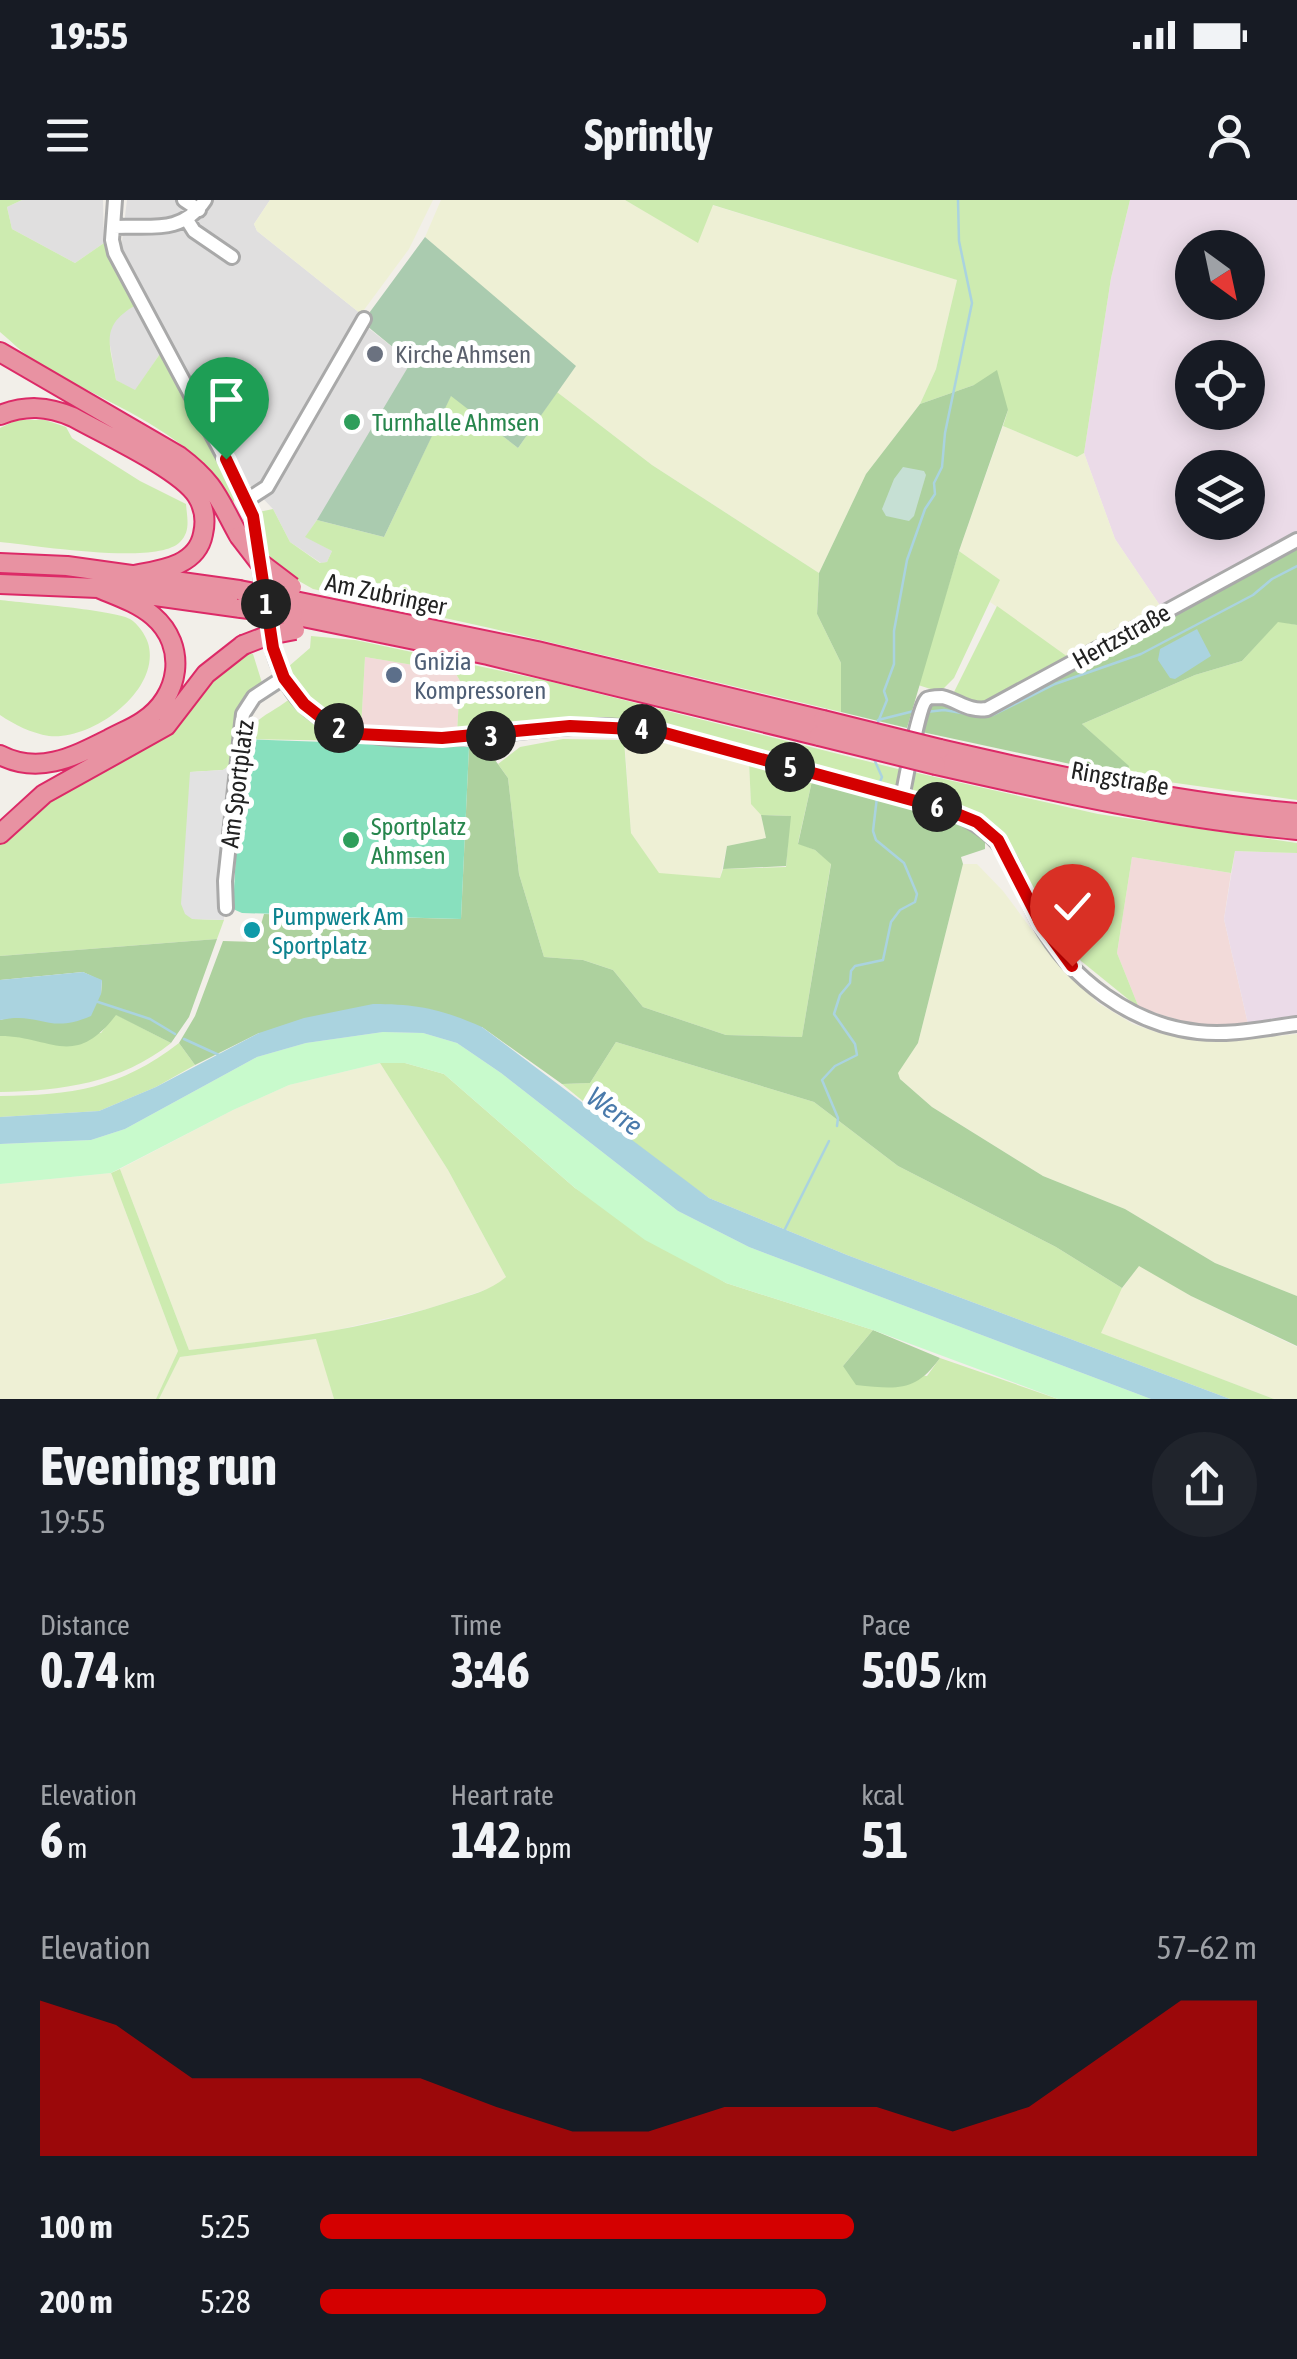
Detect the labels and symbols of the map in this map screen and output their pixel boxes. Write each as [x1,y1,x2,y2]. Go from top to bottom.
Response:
north arrow [1175,230,1265,320]
place label: Kirche Ahmsen [395,340,531,368]
marker: Kirche Ahmsen [364,343,386,365]
pin [184,357,269,460]
place label: Turnhalle Ahmsen [372,408,540,436]
marker: Turnhalle Ahmsen [341,411,363,433]
street label: Am Zubringer [323,568,450,621]
pin: 1 [241,579,291,629]
street label: Hertzstraße [1067,598,1175,674]
place label: Gnizia Kompressoren [414,647,546,704]
marker: Gnizia Kompressoren [383,664,405,686]
pin: 2 [314,703,364,753]
pin: 4 [617,704,667,754]
pin: 3 [466,711,516,761]
street label: Am Sportplatz [215,719,259,849]
pin: 5 [765,742,815,792]
street label: Ringstraße [1069,756,1171,800]
pin: 6 [912,782,962,832]
place label: Sportplatz Ahmsen [371,812,466,869]
marker: Sportplatz Ahmsen [340,829,362,851]
pin [1030,864,1115,967]
place label: Pumpwerk Am Sportplatz [272,902,404,959]
marker: Pumpwerk Am Sportplatz [241,919,263,941]
water label: Werre [581,1080,649,1142]

